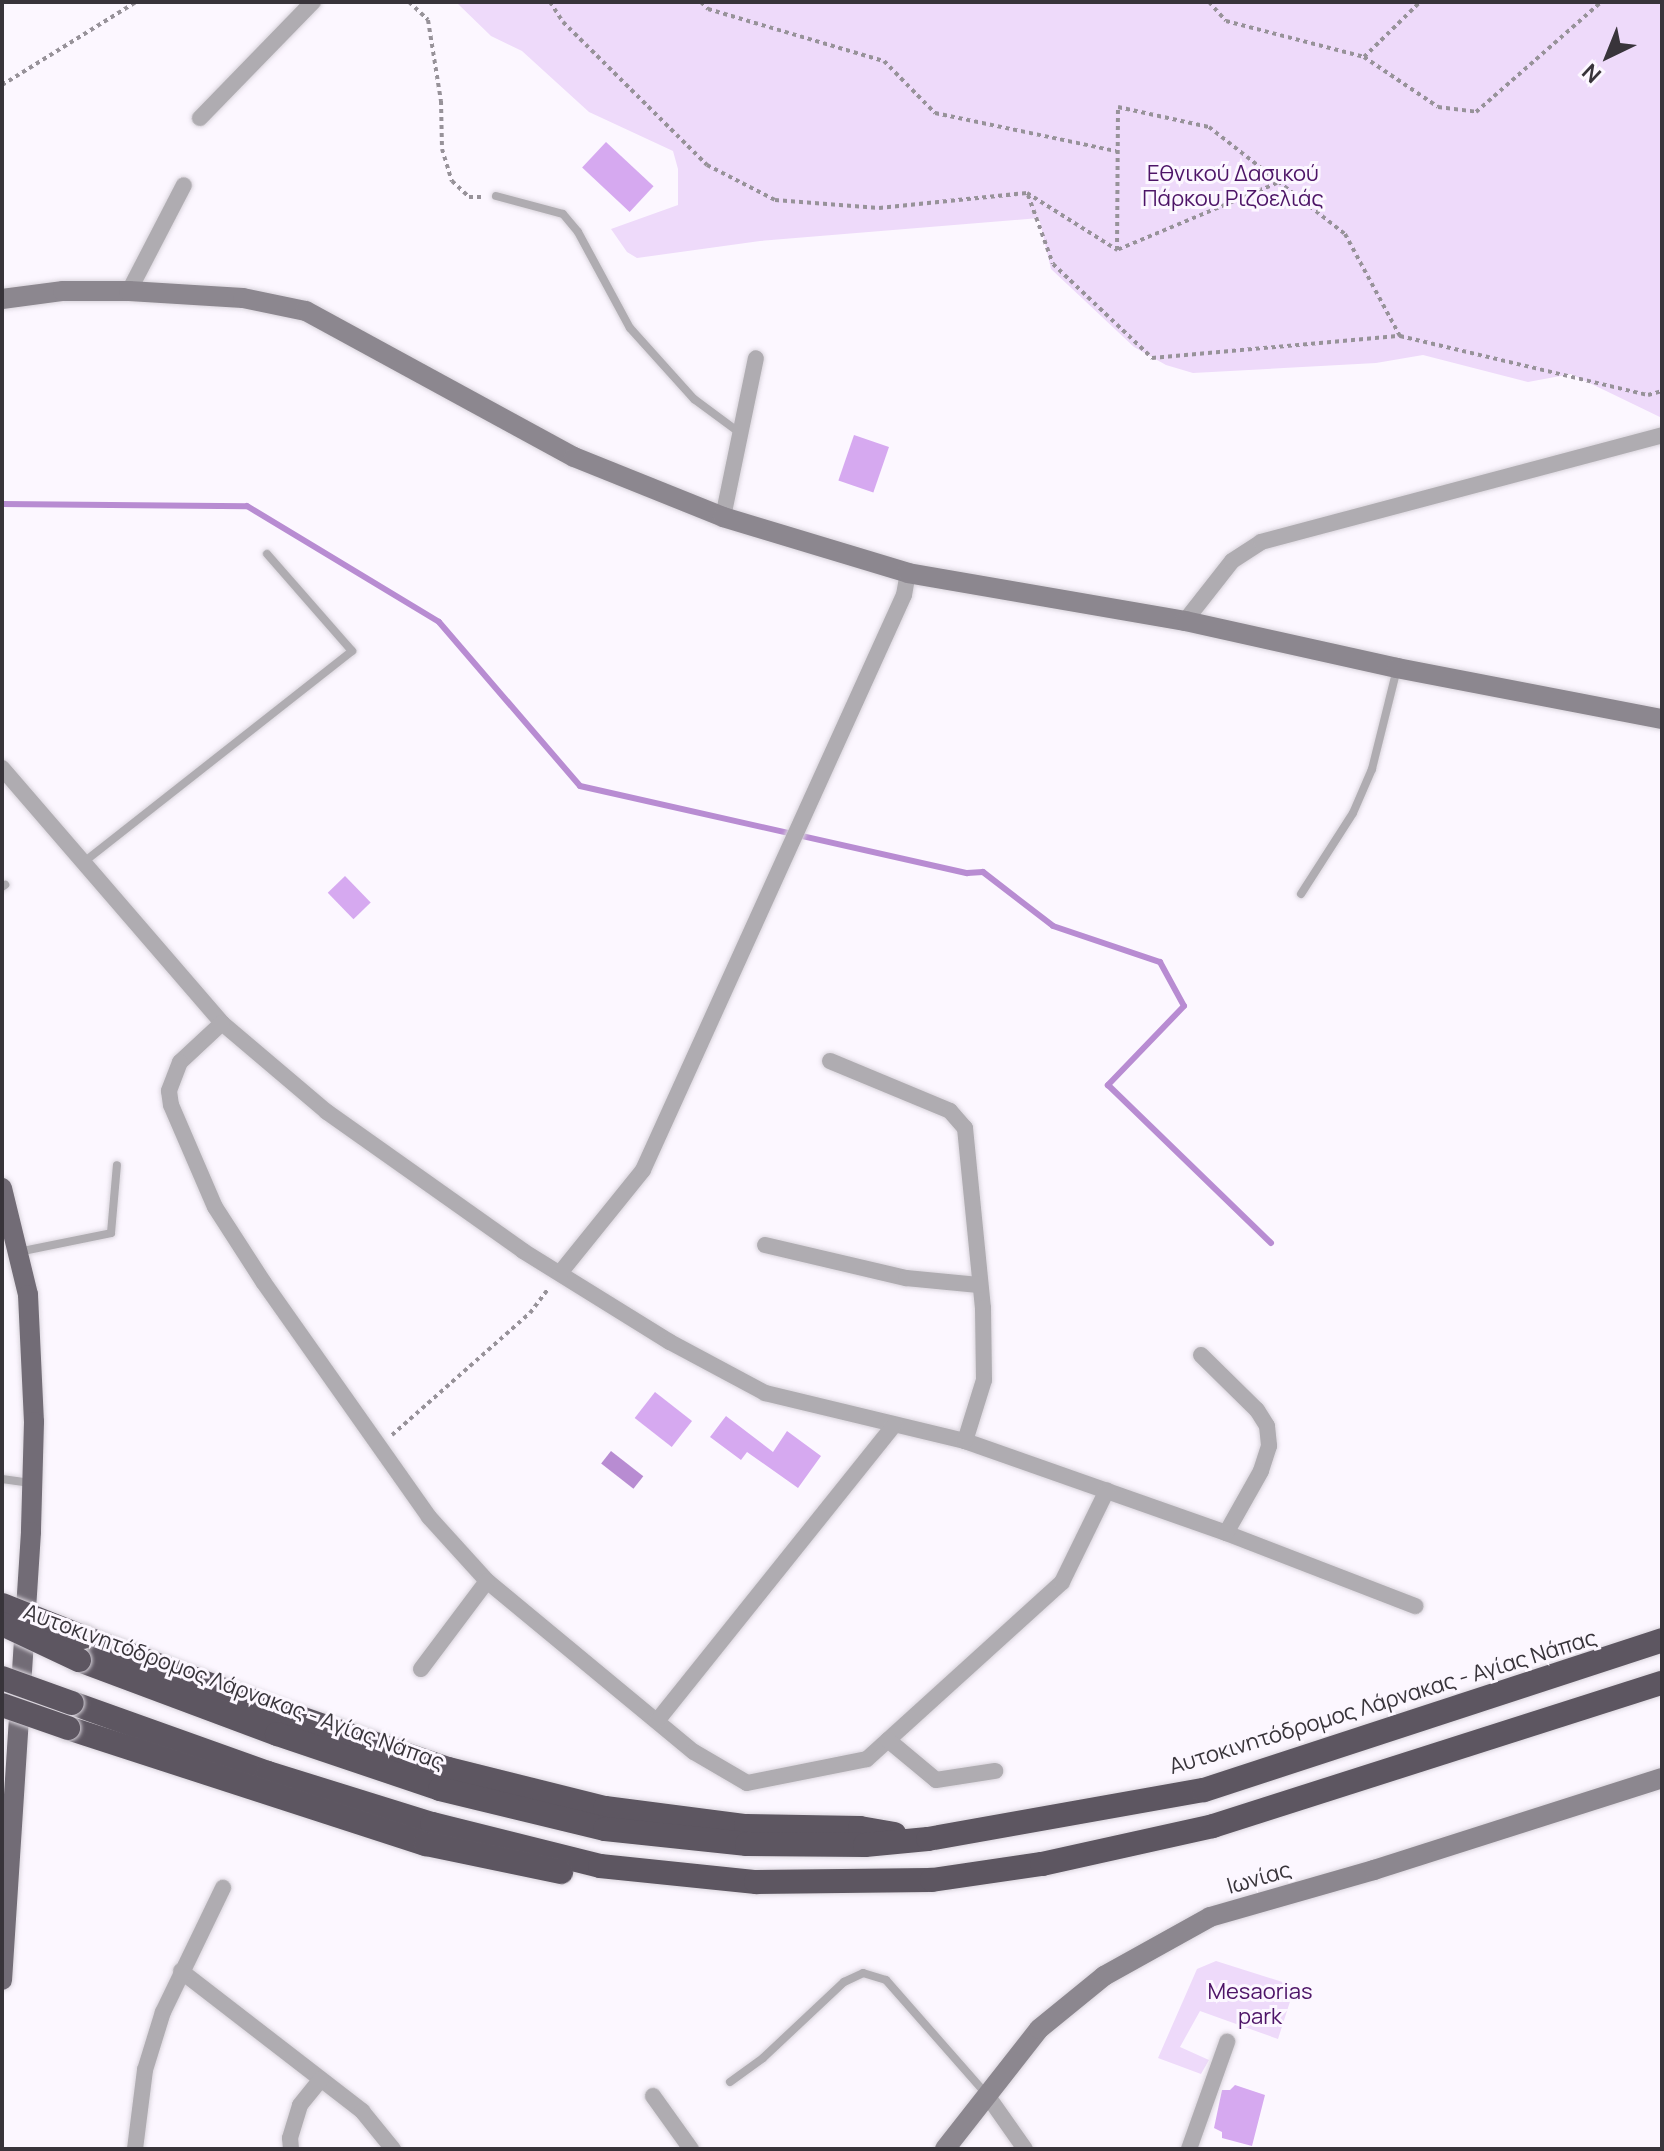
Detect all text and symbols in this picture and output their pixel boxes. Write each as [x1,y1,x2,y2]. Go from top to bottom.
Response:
north arrow [1568,16,1648,96]
text: N [1576,57,1608,90]
park label: Εθνικού Δασικού Πάρκου Ριζοελιάς [1142,160,1324,212]
street label: Αυτοκινητόδρομος Λάρνακας - Αγίας Νάπας [20,1598,448,1776]
street label: Αυτοκινητόδρομος Λάρνακας - Αγίας Νάπας [1166,1624,1600,1780]
street label: Ιωνίας [1224,1856,1294,1900]
park label: Mesaorias park [1208,1978,1312,2030]

